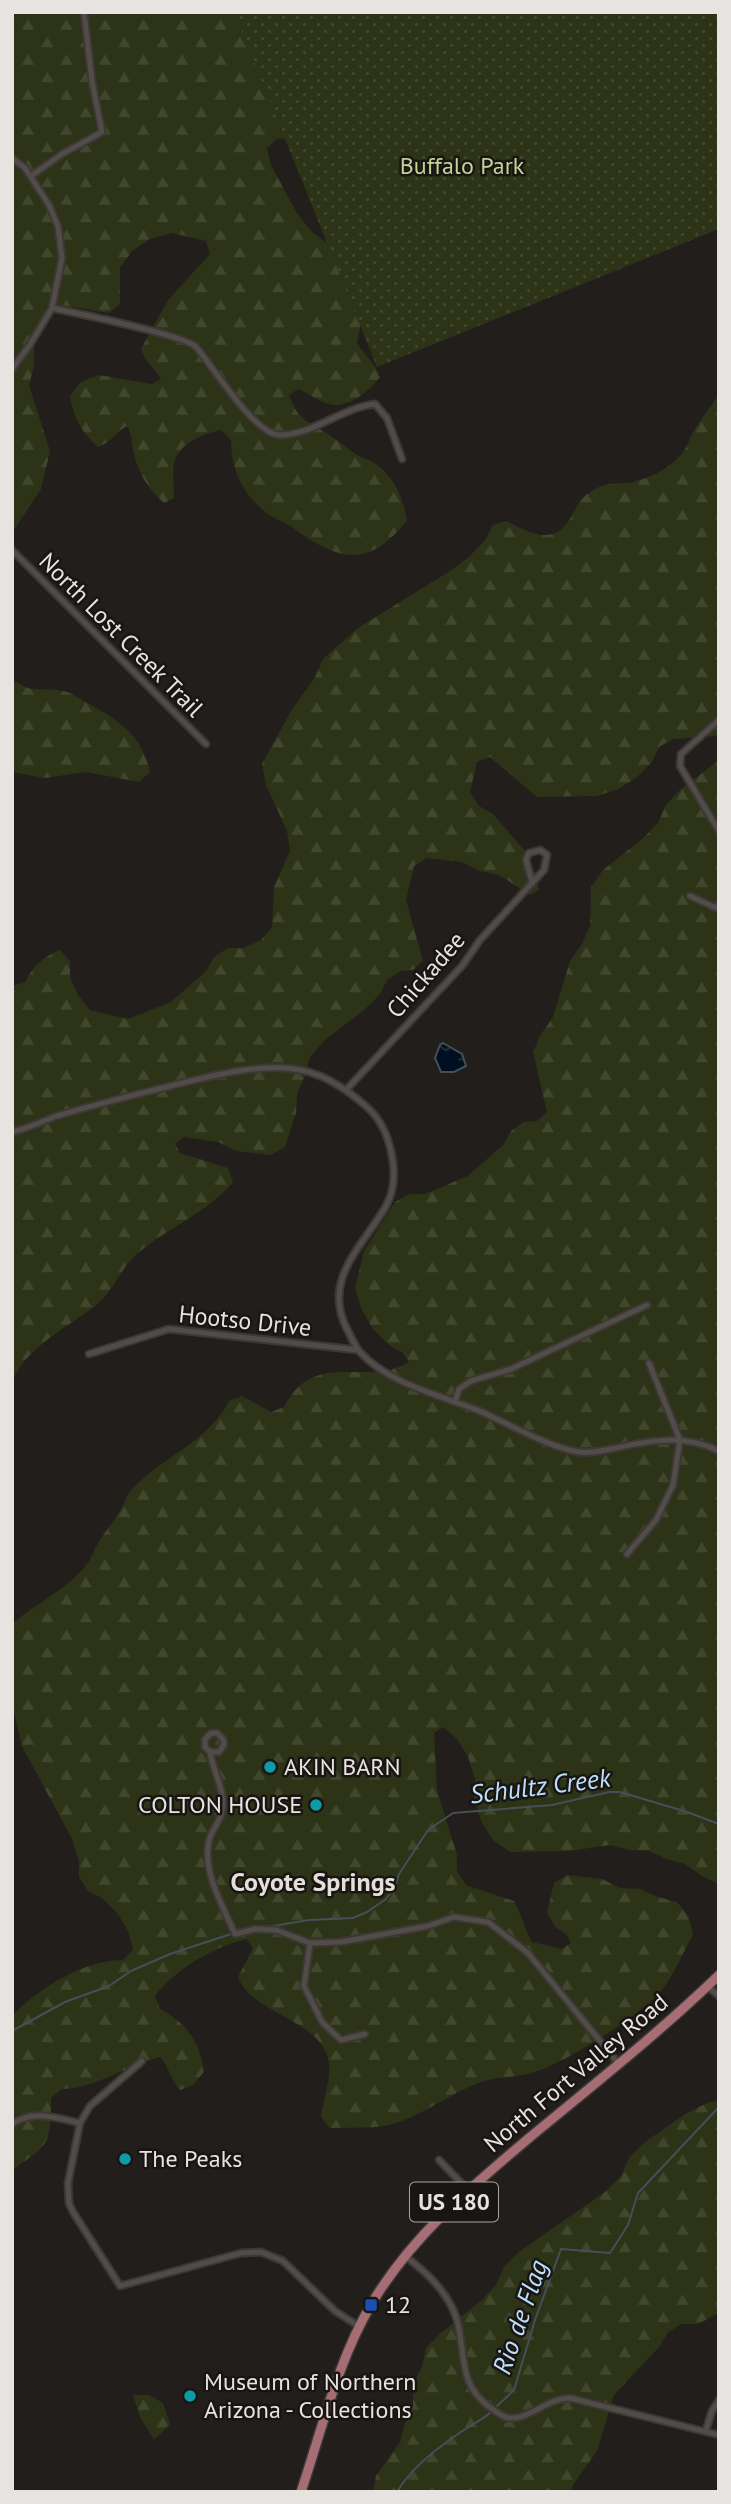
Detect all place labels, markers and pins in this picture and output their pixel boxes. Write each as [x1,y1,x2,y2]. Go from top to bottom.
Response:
place label: AKIN BARN [284,1751,401,1782]
marker: AKIN BARN [262,1759,278,1775]
place label: COLTON HOUSE [138,1789,302,1820]
marker: COLTON HOUSE [308,1797,324,1813]
place label: The Peaks [139,2143,242,2174]
marker: The Peaks [117,2151,133,2167]
place label: 12 [385,2289,411,2320]
marker: 12 [363,2297,379,2313]
place label: Museum of Northern Arizona - Collections [204,2366,416,2425]
marker: Museum of Northern Arizona - Collections [182,2388,198,2404]

